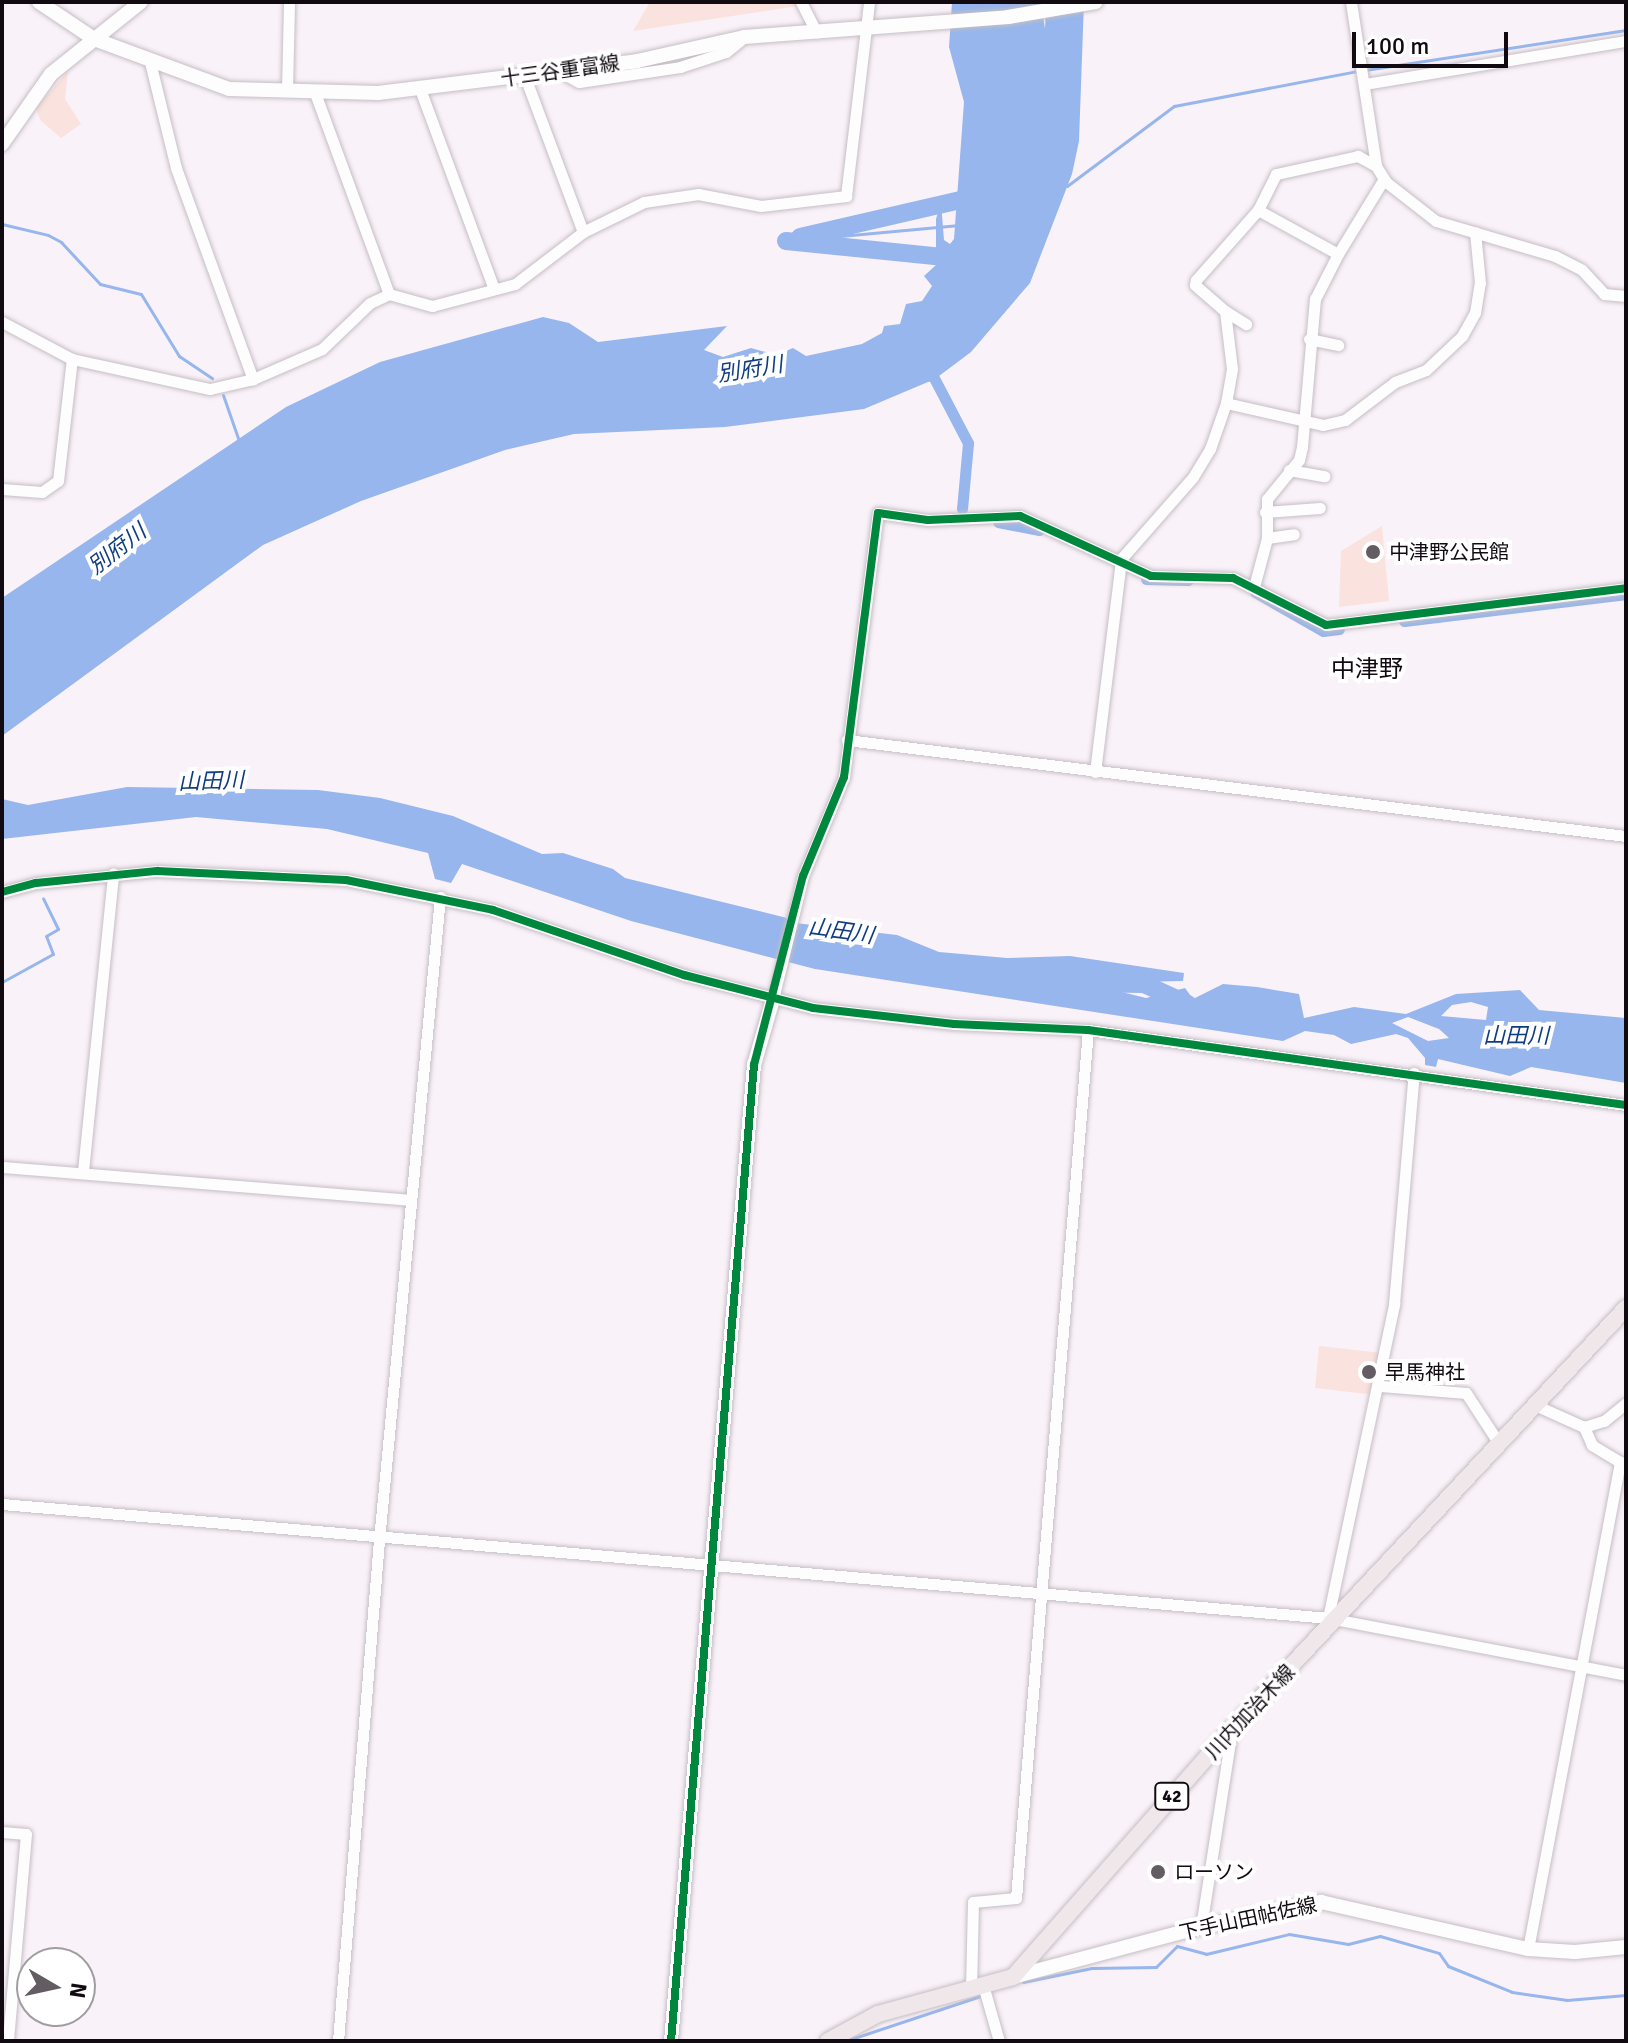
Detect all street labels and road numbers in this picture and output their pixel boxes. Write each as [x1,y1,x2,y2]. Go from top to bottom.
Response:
street label: 十三谷重富線 [499,51,621,91]
street label: 川内加治木線 [1200,1660,1300,1764]
road number: 42 [1154,1782,1190,1810]
street label: 下手山田帖佐線 [1177,1893,1319,1945]

